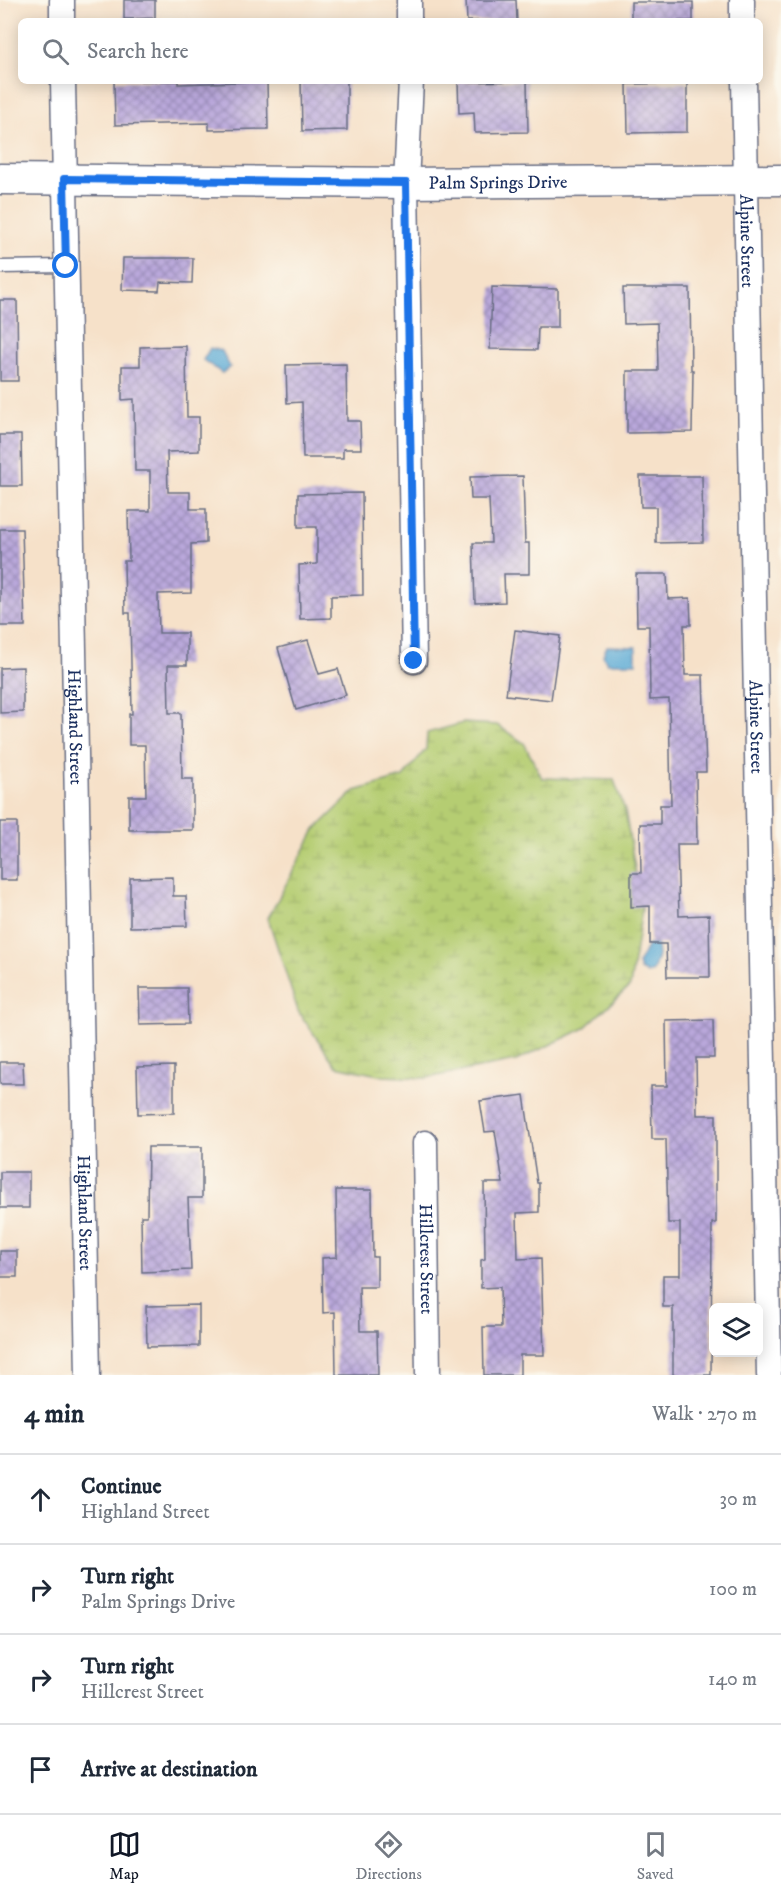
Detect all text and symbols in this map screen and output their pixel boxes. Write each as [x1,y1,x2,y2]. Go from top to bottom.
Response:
search box [18,18,763,84]
icon: search [39,35,72,68]
text: Search here [87,38,189,65]
street label: Palm Springs Drive [428,172,567,195]
street label: Alpine Street [734,194,758,288]
route start [52,252,78,278]
route end [400,647,426,673]
street label: Highland Street [62,669,87,785]
street label: Alpine Street [744,680,767,774]
street label: Highland Street [72,1155,96,1271]
street label: Hillcrest Street [414,1204,437,1315]
map controls [709,1303,763,1357]
button: layers [709,1303,763,1357]
text: 4 min [24,1398,84,1431]
text: Walk · 270 m [652,1402,757,1427]
text: Continue [81,1473,162,1500]
icon: ahead [24,1483,57,1516]
text: 30 m [719,1487,757,1512]
text: Highland Street [81,1500,210,1525]
text: Turn right [81,1563,174,1590]
icon: right [24,1573,57,1606]
text: 100 m [709,1577,757,1602]
text: Palm Springs Drive [81,1590,235,1615]
text: Turn right [81,1653,174,1680]
icon: right [24,1663,57,1696]
text: 140 m [708,1667,757,1692]
text: Hillcrest Street [81,1680,204,1705]
icon: arrive [24,1753,57,1786]
text: Arrive at destination [81,1756,258,1783]
tab: Map [108,1828,141,1884]
tab: Directions [356,1828,422,1884]
tab: Saved [637,1828,674,1884]

